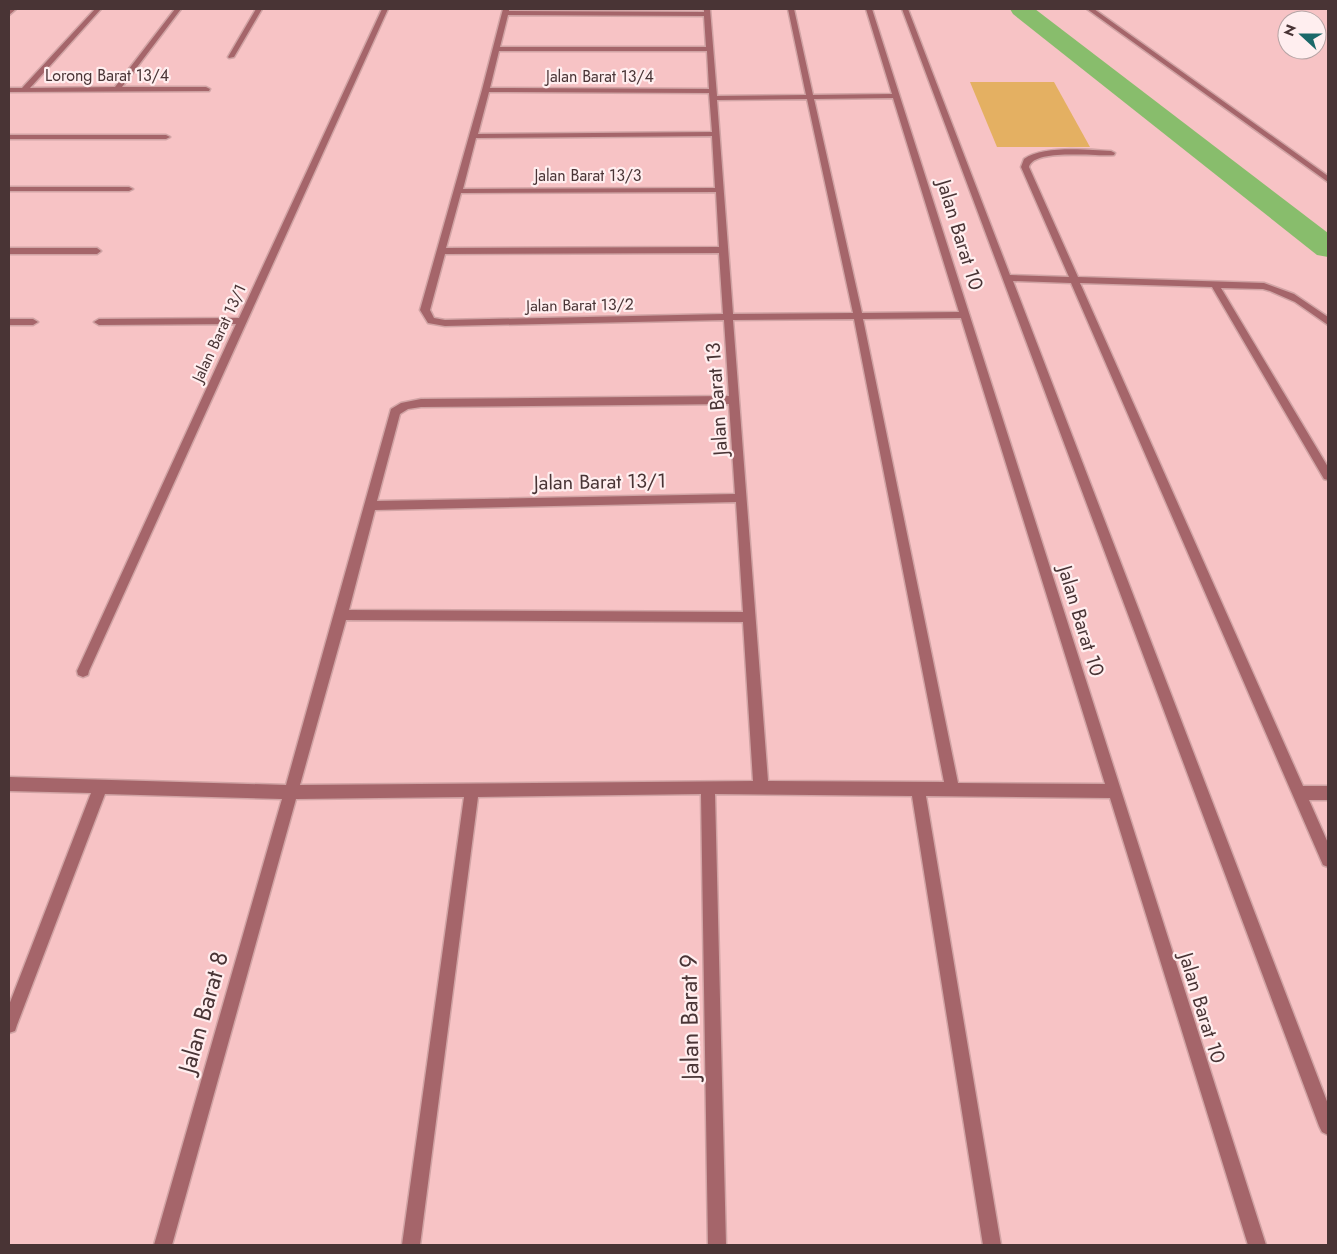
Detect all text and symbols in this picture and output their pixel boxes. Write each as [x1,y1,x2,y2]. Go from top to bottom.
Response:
north arrow [1277,10,1327,60]
text: N [1279,22,1301,39]
street label: Lorong Barat 13/4 [45,64,169,87]
street label: Jalan Barat 13/4 [544,65,654,88]
street label: Jalan Barat 13/3 [532,164,642,187]
street label: Jalan Barat 10 [929,173,991,294]
street label: Jalan Barat 13/1 [185,280,252,388]
street label: Jalan Barat 13/2 [524,293,634,317]
street label: Jalan Barat 13 [699,341,736,459]
street label: Jalan Barat 13/1 [531,466,666,498]
street label: Jalan Barat 10 [1050,559,1112,680]
street label: Jalan Barat 10 [1171,946,1233,1067]
street label: Jalan Barat 8 [168,947,237,1080]
street label: Jalan Barat 9 [670,954,708,1083]

